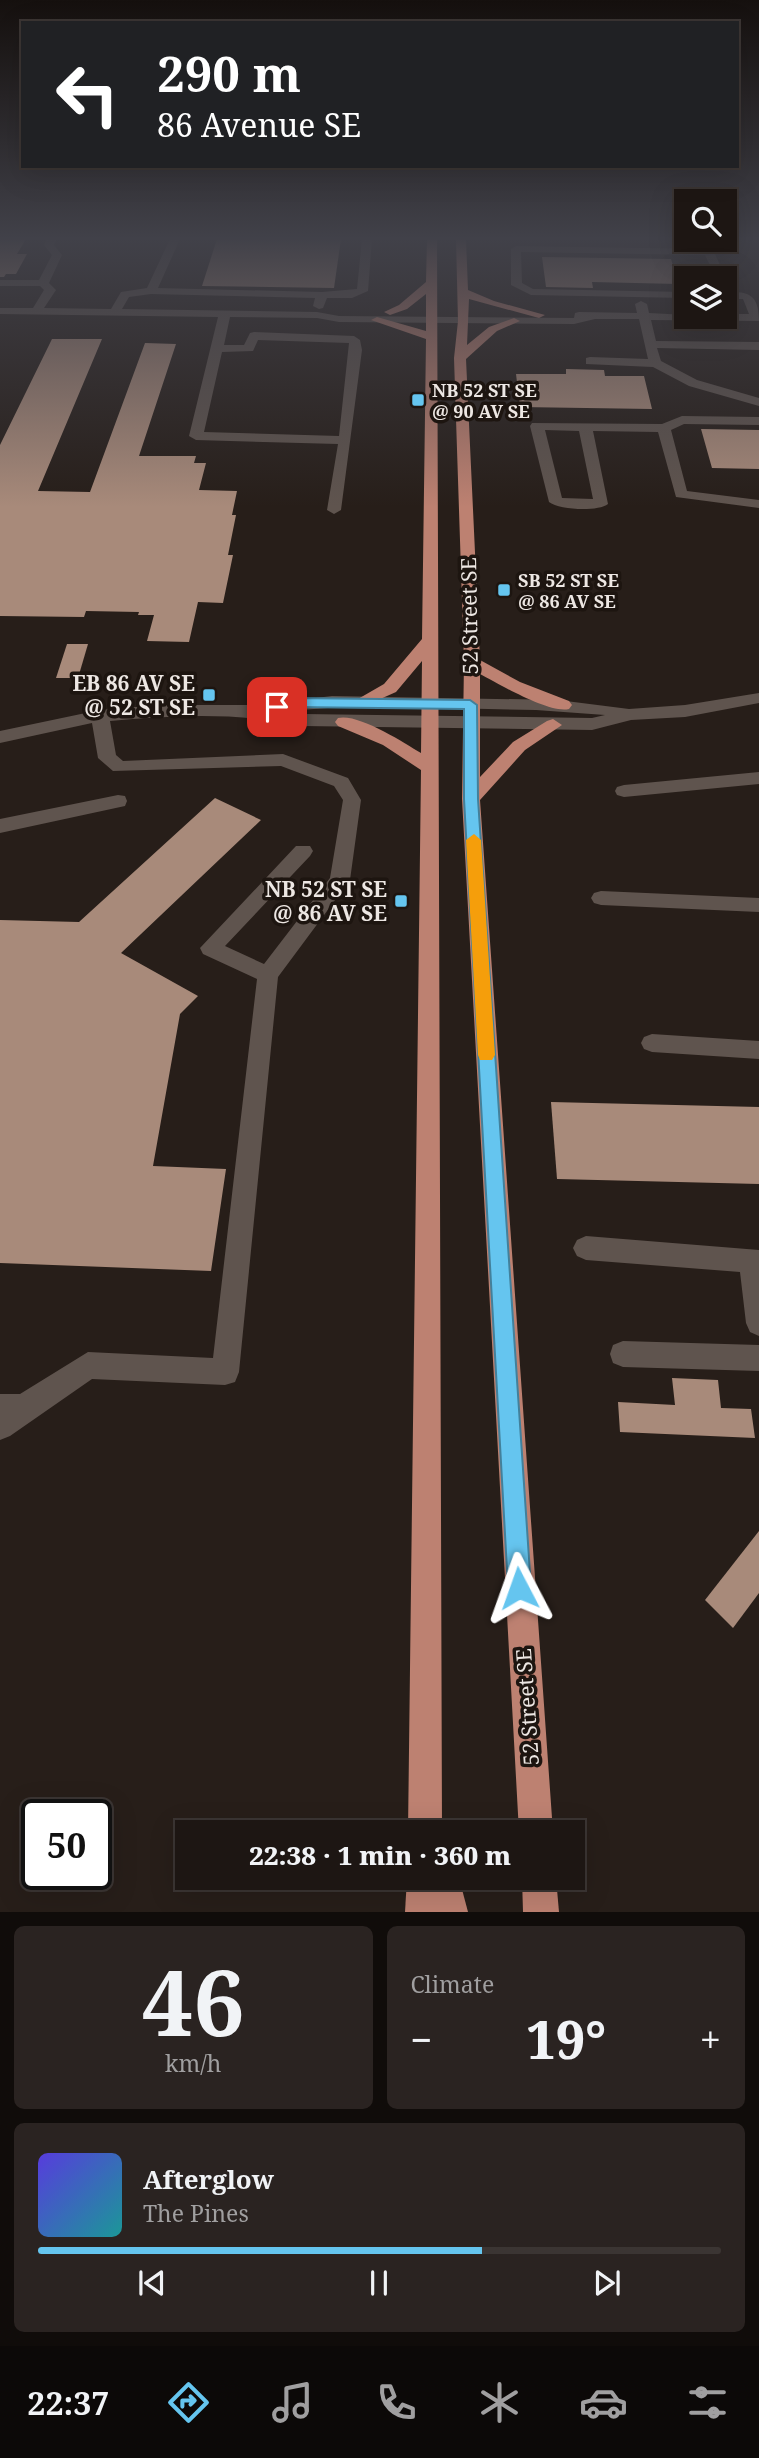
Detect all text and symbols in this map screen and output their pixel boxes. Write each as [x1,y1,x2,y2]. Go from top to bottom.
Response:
text: 290 m [157,40,301,106]
icon: left [42,49,133,140]
text: 86 Avenue SE [157,103,361,146]
map controls [674,189,737,329]
button: search [674,189,737,252]
button: layers [674,266,737,329]
place label: NB 52 ST SE @ 90 AV SE [432,378,537,423]
marker: NB 52 ST SE @ 90 AV SE [410,392,426,408]
street label: 52 Street SE [454,557,484,675]
place label: SB 52 ST SE @ 86 AV SE [518,568,619,613]
marker: SB 52 ST SE @ 86 AV SE [496,582,512,598]
place label: EB 86 AV SE @ 52 ST SE [72,669,195,721]
pin [247,677,307,737]
marker: EB 86 AV SE @ 52 ST SE [201,687,217,703]
icon: arrive [258,688,296,726]
place label: NB 52 ST SE @ 86 AV SE [265,875,387,927]
marker: NB 52 ST SE @ 86 AV SE [393,893,409,909]
position arrow [482,1551,556,1625]
street label: 52 Street SE [509,1647,545,1767]
speed limit sign: 50 [21,1799,112,1890]
text: 22:38 · 1 min · 360 m [249,1837,511,1873]
text: 46 [142,1939,245,2063]
text: Climate [411,1968,494,2000]
text: 19° [526,2003,606,2074]
text: − [411,2013,433,2065]
text: + [700,2013,721,2065]
text: km/h [165,2047,221,2079]
text: Afterglow [143,2161,274,2197]
text: The Pines [143,2197,249,2229]
icon: previous [133,2264,171,2302]
icon: pause [360,2264,398,2302]
icon: next [588,2264,626,2302]
icon: directions [164,2378,213,2427]
icon: music [268,2378,317,2427]
icon: phone [372,2378,421,2427]
icon: climate [475,2378,524,2427]
icon: car [579,2378,628,2427]
icon: filters [683,2378,732,2427]
text: 22:37 [27,2381,109,2424]

